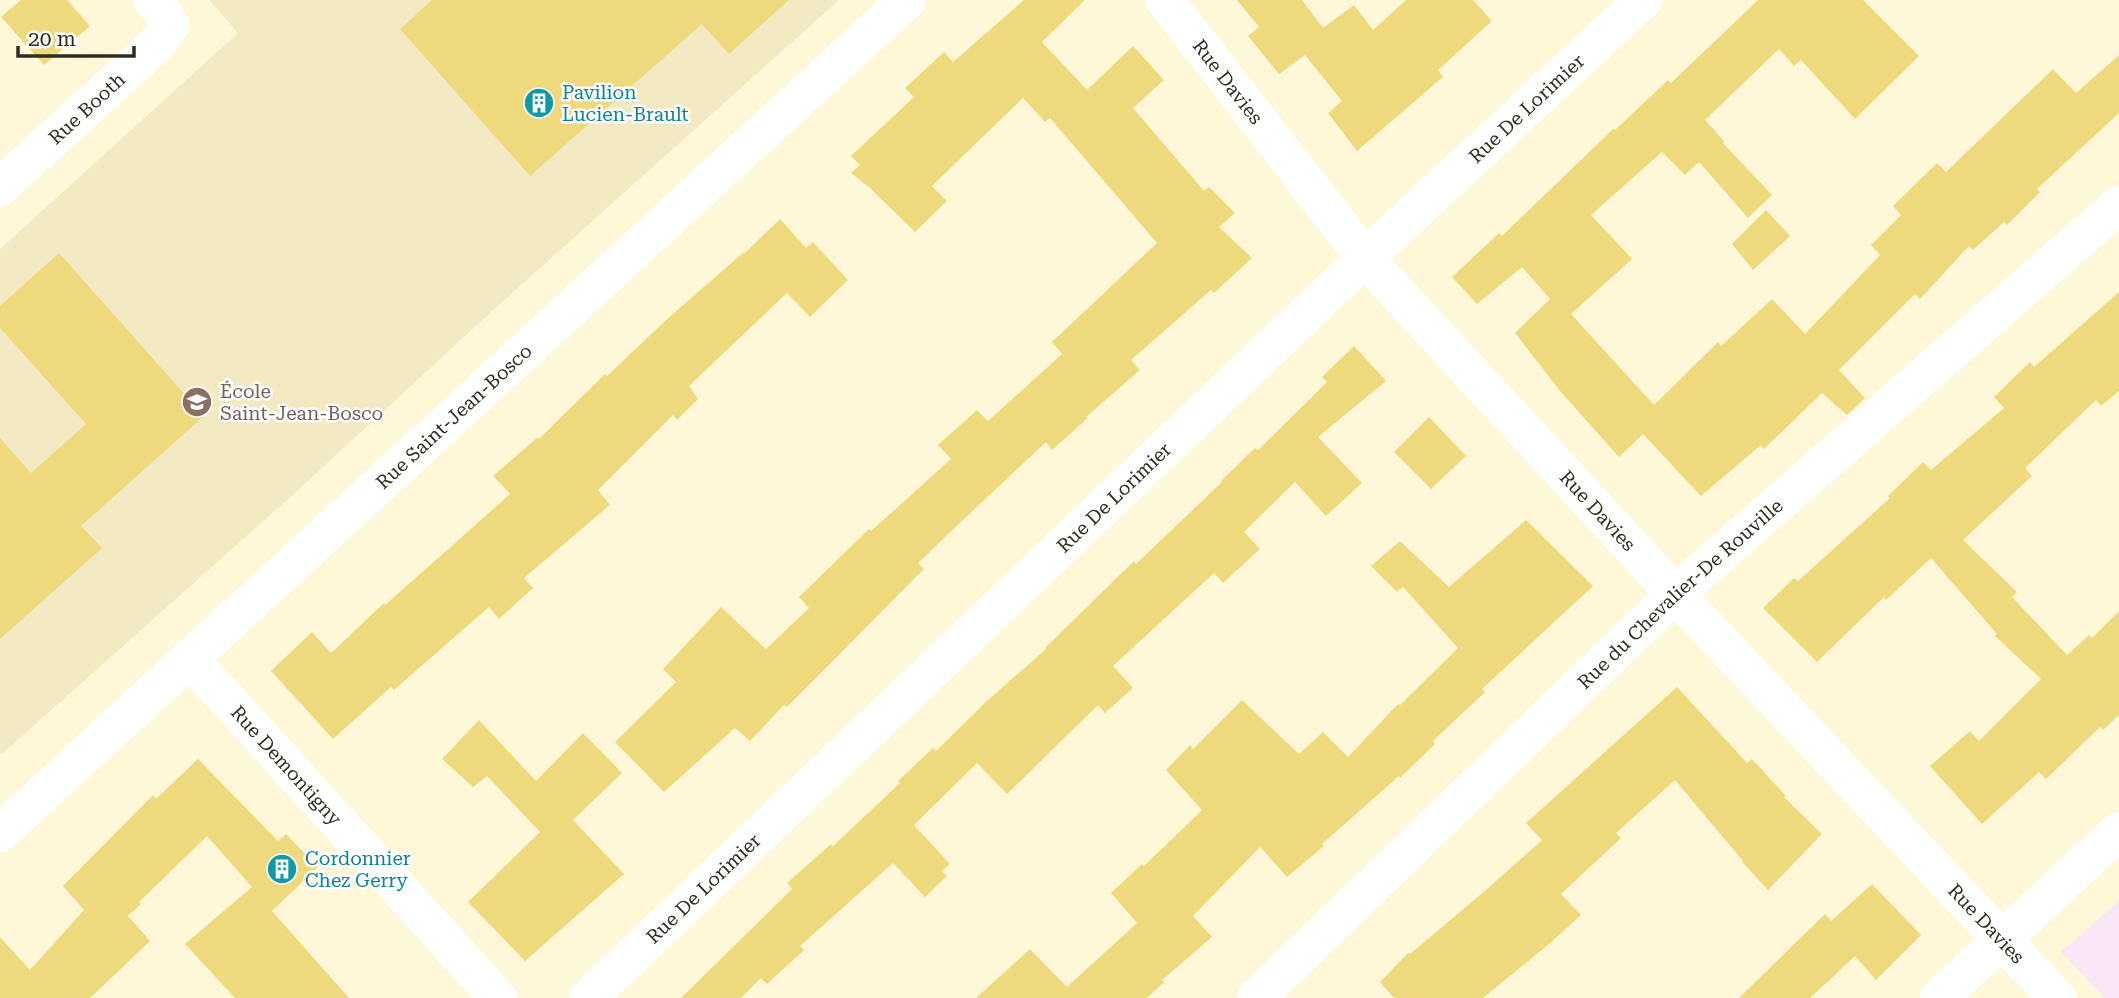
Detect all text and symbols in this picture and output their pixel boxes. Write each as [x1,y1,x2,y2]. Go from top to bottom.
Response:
scale bar [18,14,133,58]
text: 20 m [28,27,76,51]
street label: Rue Davies [1188,35,1268,129]
street label: Rue De Lorimier [1464,49,1589,168]
street label: Rue Booth [44,68,130,149]
place label: Pavilion Lucien-Brault [562,81,689,126]
building icon: Pavilion Lucien-Brault [522,86,556,120]
street label: Rue Saint-Jean-Bosco [371,339,537,494]
place label: École Saint-Jean-Bosco [220,380,383,425]
school or university icon: École Saint-Jean-Bosco [180,385,214,419]
street label: Rue De Lorimier [1052,438,1176,557]
street label: Rue Davies [1555,466,1640,556]
street label: Rue du Chevalier-De Rouville [1573,494,1788,694]
street label: Rue Demontigny [226,701,347,831]
street label: Rue De Lorimier [642,829,766,948]
place label: Cordonnier Chez Gerry [305,847,411,892]
building icon: Cordonnier Chez Gerry [265,852,299,886]
street label: Rue Davies [1943,879,2029,968]

